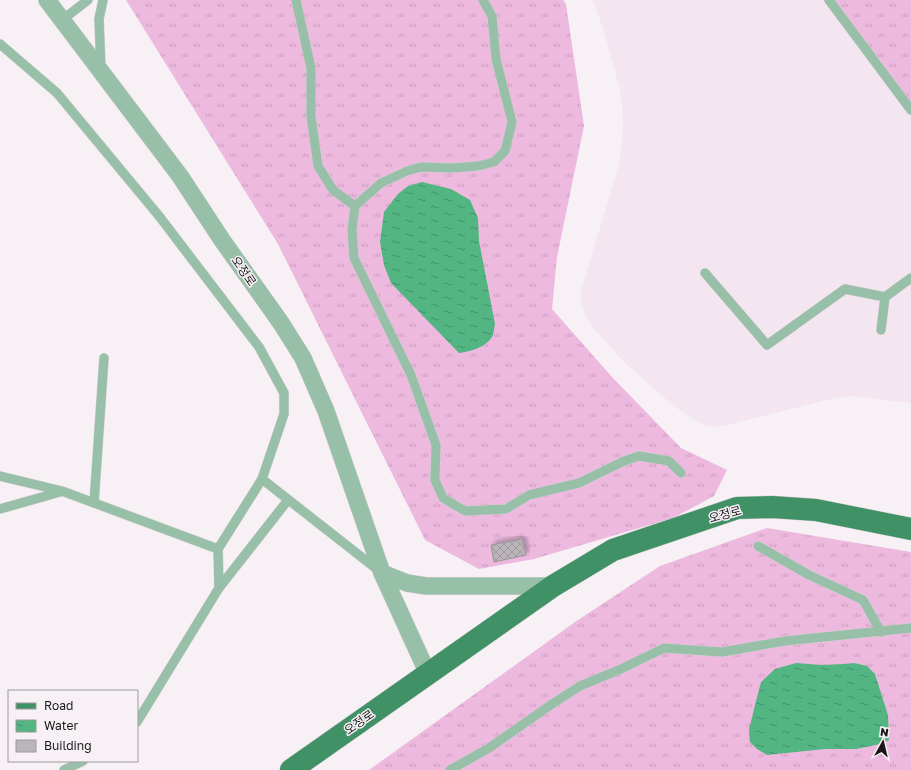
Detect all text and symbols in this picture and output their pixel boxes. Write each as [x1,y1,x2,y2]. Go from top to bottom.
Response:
street label: 오정로 [228,253,260,289]
street label: 오정로 [707,502,743,526]
legend [8,690,138,762]
text: Road [44,698,73,713]
street label: 오정로 [341,706,377,738]
text: Water [44,718,78,733]
north arrow [863,722,903,762]
text: N [879,725,890,739]
text: Building [44,738,92,753]

